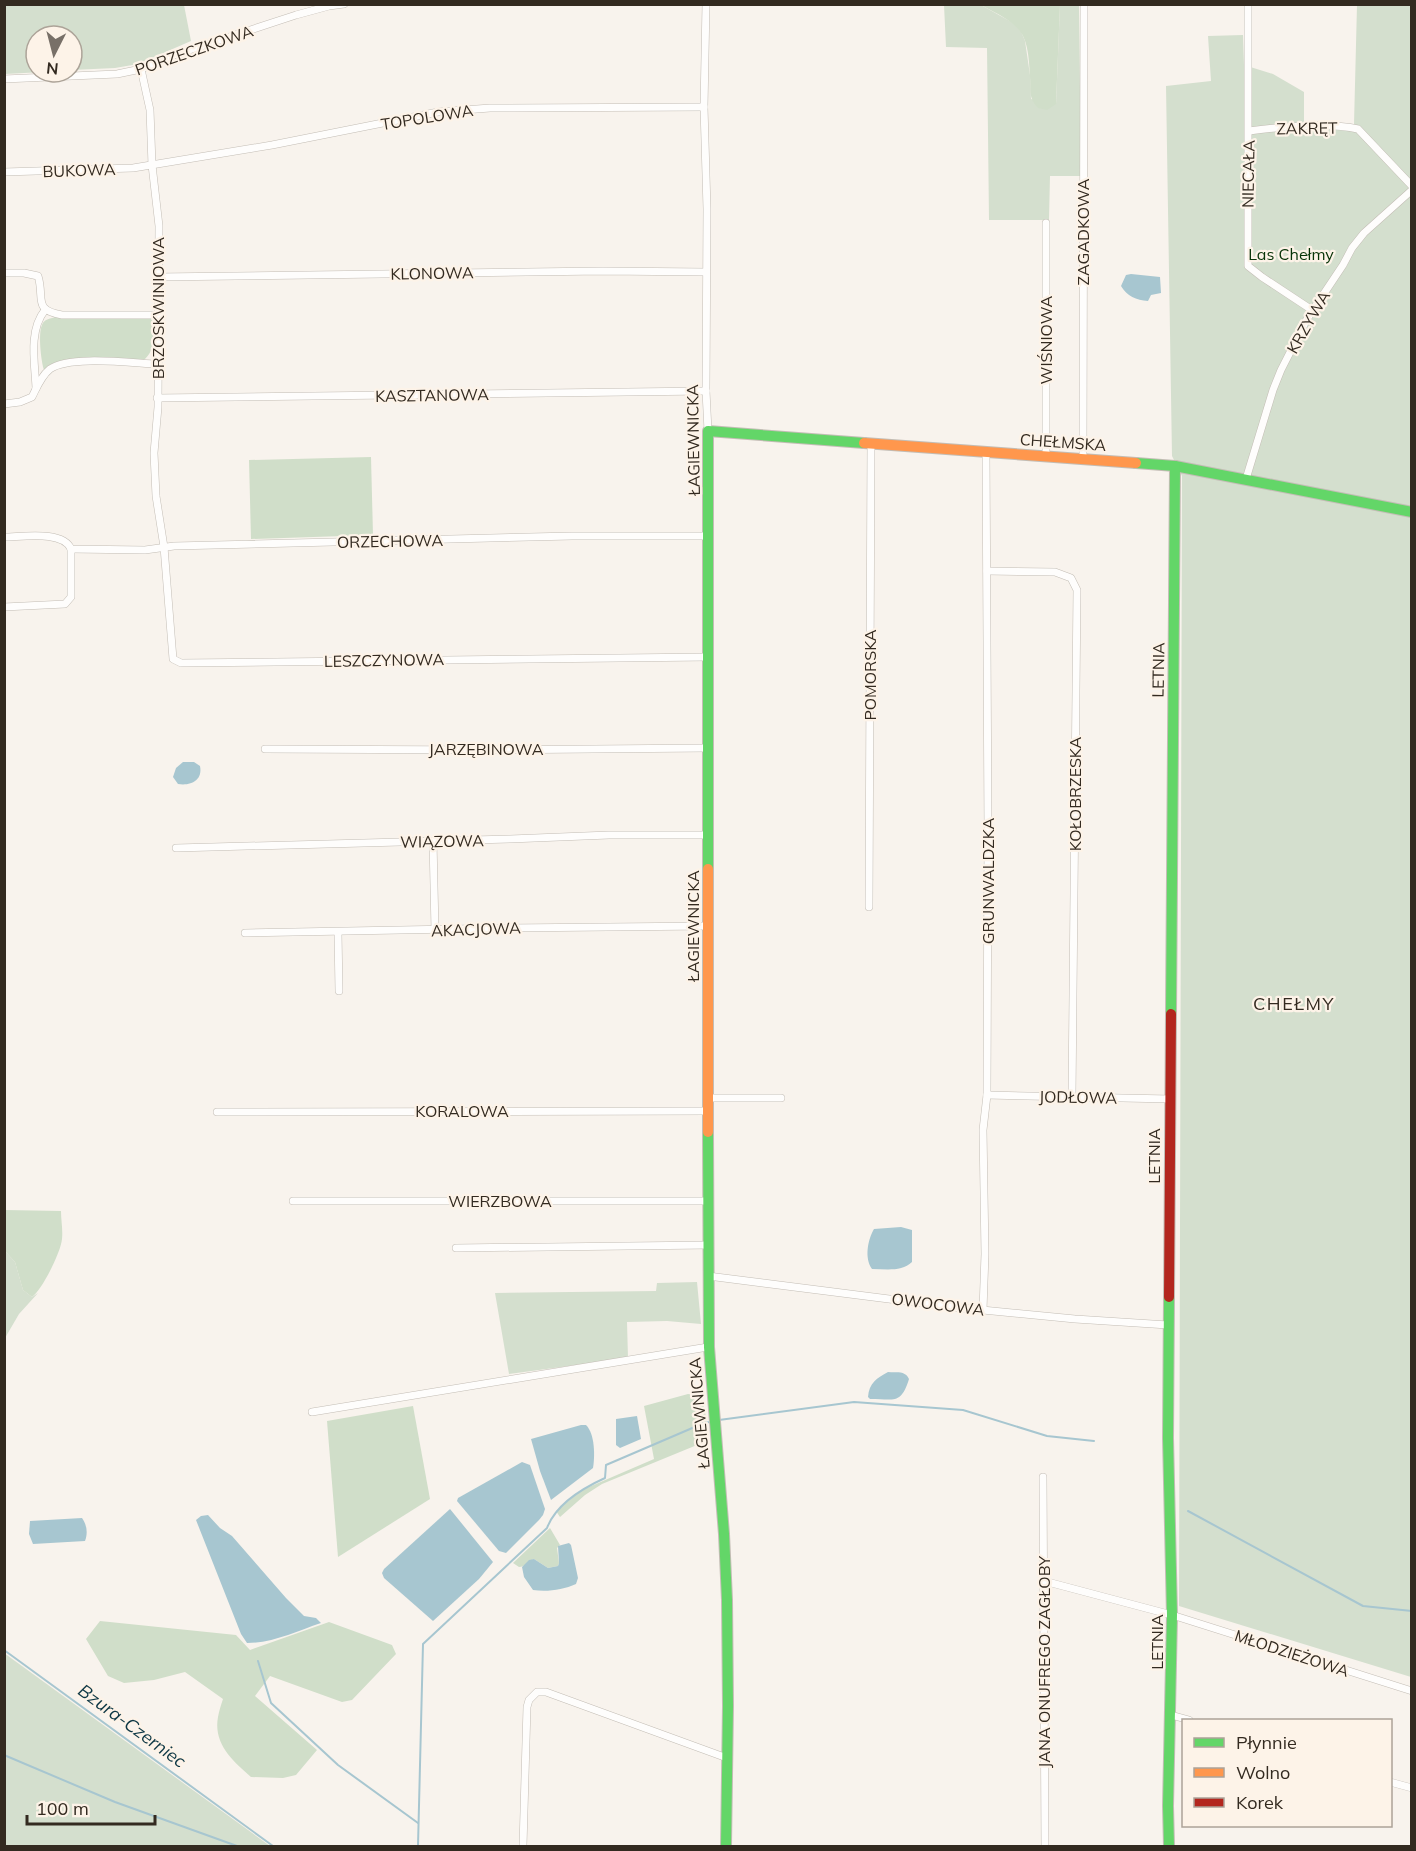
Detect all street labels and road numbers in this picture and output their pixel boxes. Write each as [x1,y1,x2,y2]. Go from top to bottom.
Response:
street label: PORZECZKOWA [132,20,256,80]
street label: TOPOLOWA [380,100,475,134]
street label: ZAKRĘT [1276,117,1338,139]
street label: NIECAŁA [1237,140,1259,208]
street label: BUKOWA [42,159,116,181]
street label: ZAGADKOWA [1073,178,1093,285]
street label: BRZOSKWINIOWA [148,237,168,379]
street label: KLONOWA [390,262,474,284]
street label: KRZYWA [1282,287,1334,357]
street label: WIŚNIOWA [1036,295,1056,384]
street label: KASZTANOWA [375,384,489,406]
street label: ŁAGIEWNICKA [682,384,704,497]
street label: CHEŁMSKA [1019,429,1107,455]
street label: ORZECHOWA [337,530,444,552]
street label: POMORSKA [860,629,880,721]
street label: LETNIA [1148,642,1168,698]
street label: LESZCZYNOWA [324,649,444,671]
street label: KOŁOBRZESKA [1065,736,1085,851]
street label: JARZĘBINOWA [429,739,544,759]
street label: GRUNWALDZKA [978,818,998,944]
street label: WIĄZOWA [400,830,484,852]
street label: ŁAGIEWNICKA [683,870,703,983]
street label: AKACJOWA [431,917,521,941]
street label: JODŁOWA [1039,1086,1118,1108]
street label: KORALOWA [415,1101,509,1121]
street label: LETNIA [1144,1128,1164,1184]
street label: WIERZBOWA [448,1191,552,1211]
street label: OWOCOWA [890,1288,986,1320]
street label: ŁAGIEWNICKA [684,1356,714,1470]
street label: JANA ONUFREGO ZAGŁOBY [1034,1556,1054,1768]
street label: LETNIA [1147,1614,1167,1670]
street label: MŁODZIEŻOWA [1232,1625,1352,1681]

